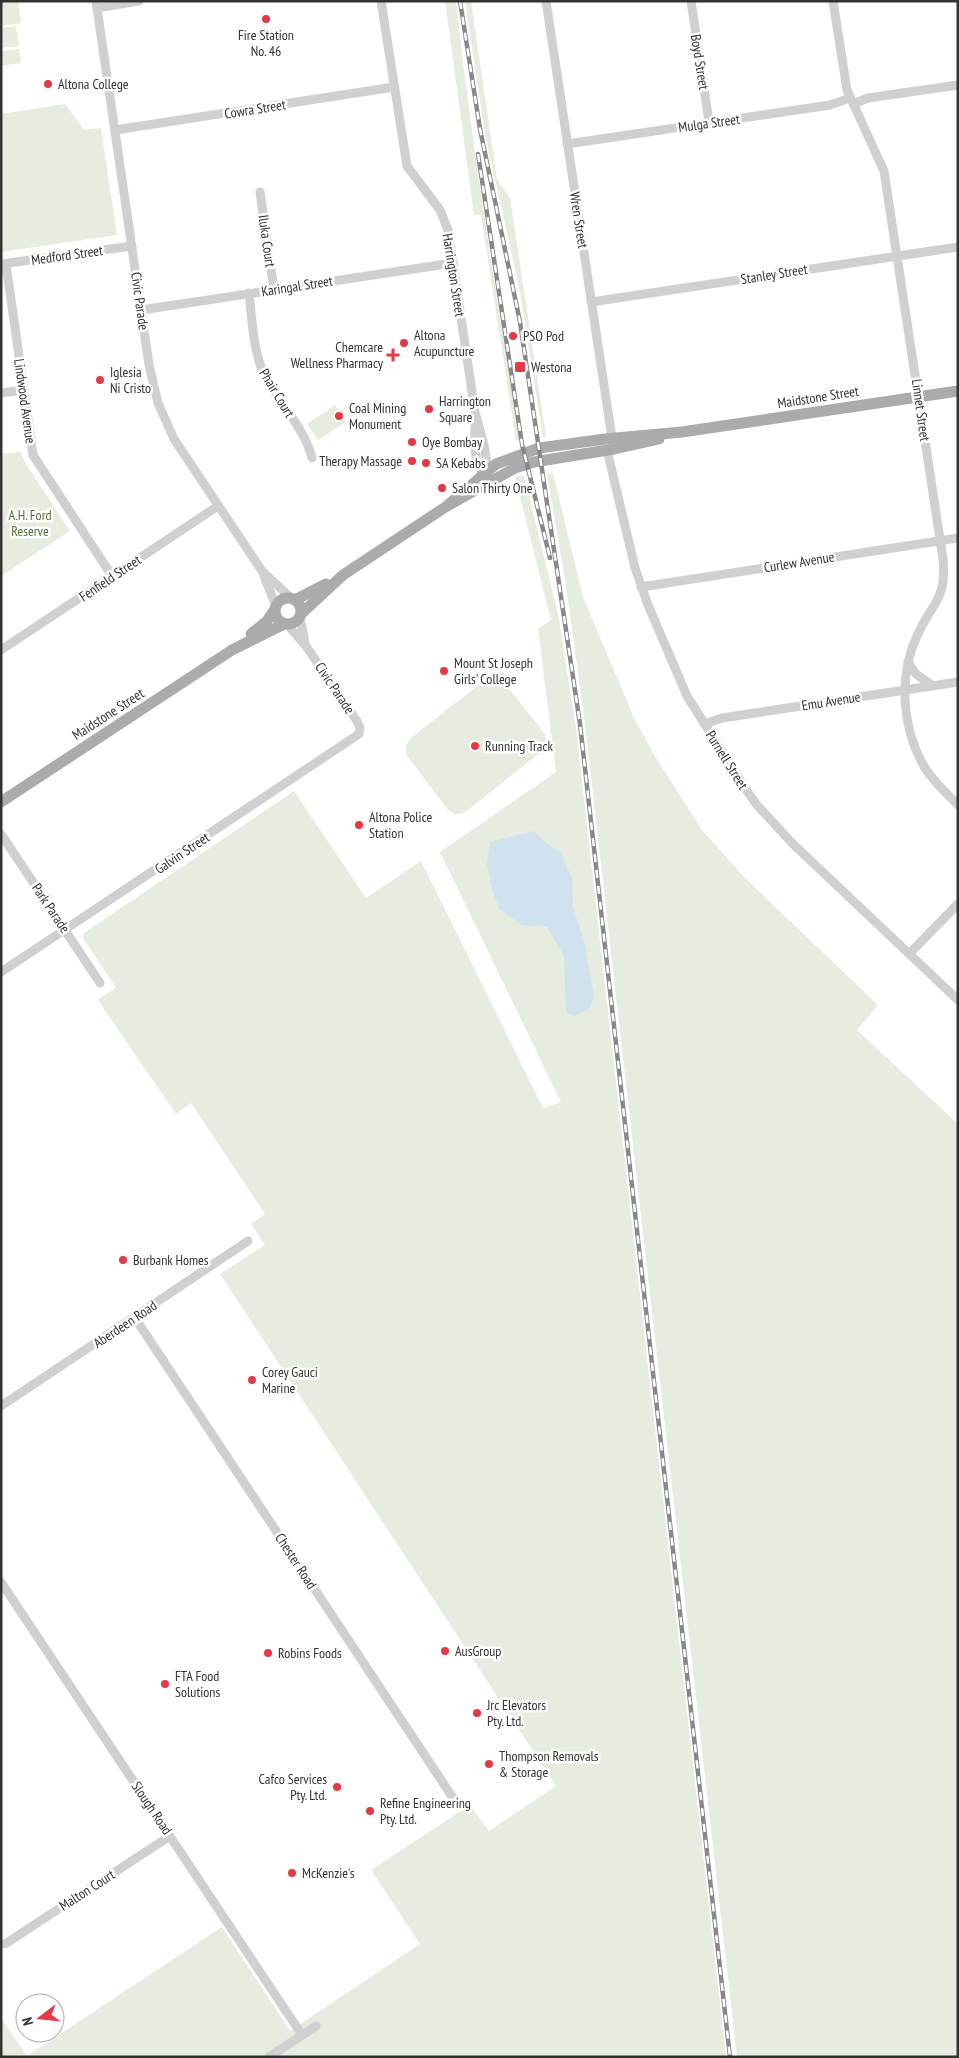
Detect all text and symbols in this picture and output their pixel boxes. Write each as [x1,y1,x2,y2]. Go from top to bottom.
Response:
marker: Fire Station No. 46 [260,13,272,25]
place label: Fire Station No. 46 [238,26,294,60]
street label: Boyd Street [687,33,713,91]
place label: Altona College [58,75,129,93]
marker: Altona College [42,78,54,90]
street label: Cowra Street [223,95,287,123]
street label: Mulga Street [677,110,741,136]
street label: Wren Street [566,191,592,250]
street label: Iluka Court [254,214,280,269]
street label: Harrington Street [439,232,469,318]
street label: Medford Street [30,241,104,269]
street label: Stanley Street [739,260,809,288]
street label: Civic Parade [127,271,153,331]
street label: Karingal Street [260,271,334,301]
place label: Altona Acupuncture [414,326,475,360]
place label: PSO Pod [523,327,564,345]
marker: PSO Pod [507,330,519,342]
marker: Altona Acupuncture [398,337,410,349]
place label: Chemcare Wellness Pharmacy [291,338,384,372]
marker: Chemcare Wellness Pharmacy [387,349,399,361]
street label: Lindwood Avenue [10,357,40,445]
place label: Westona [531,358,572,376]
marker: Westona [513,360,527,374]
place label: Iglesia Ni Cristo [110,363,151,397]
street label: Phair Court [255,365,299,421]
marker: Iglesia Ni Cristo [94,374,106,386]
street label: Linnet Street [908,378,934,442]
street label: Maidstone Street [776,382,860,412]
place label: Harrington Square [439,392,491,426]
place label: Coal Mining Monument [349,399,406,433]
marker: Harrington Square [423,403,435,415]
marker: Coal Mining Monument [333,410,345,422]
place label: Oye Bombay [422,433,483,451]
marker: Oye Bombay [406,436,418,448]
place label: Therapy Massage [319,452,402,470]
place label: SA Kebabs [436,454,486,472]
marker: Therapy Massage [406,455,418,467]
marker: SA Kebabs [420,457,432,469]
place label: Salon Thirty One [452,479,533,497]
marker: Salon Thirty One [436,482,448,494]
park label: A.H. Ford Reserve [8,506,52,540]
street label: Curlew Avenue [762,548,836,576]
street label: Fenfield Street [76,551,145,605]
place label: Mount St Joseph Girls' College [454,654,533,688]
street label: Civic Parade [311,659,359,717]
marker: Mount St Joseph Girls' College [438,665,450,677]
street label: Maidstone Street [69,684,147,744]
street label: Emu Avenue [800,687,862,715]
street label: Purnell Street [702,727,752,793]
place label: Running Track [485,737,553,755]
marker: Running Track [469,740,481,752]
place label: Altona Police Station [369,808,432,842]
marker: Altona Police Station [353,819,365,831]
street label: Galvin Street [151,828,213,878]
street label: Park Parade [28,880,74,937]
place label: Burbank Homes [133,1251,209,1269]
marker: Burbank Homes [117,1254,129,1266]
street label: Aberdeen Road [90,1296,160,1352]
place label: Corey Gauci Marine [262,1363,318,1397]
marker: Corey Gauci Marine [246,1374,258,1386]
street label: Chester Road [271,1530,321,1592]
place label: AusGroup [455,1642,501,1660]
place label: Robins Foods [278,1644,342,1662]
marker: AusGroup [439,1645,451,1657]
marker: Robins Foods [262,1647,274,1659]
place label: FTA Food Solutions [175,1667,220,1701]
marker: FTA Food Solutions [159,1678,171,1690]
place label: Jrc Elevators Pty. Ltd. [486,1696,546,1730]
marker: Jrc Elevators Pty. Ltd. [471,1707,483,1719]
place label: Thompson Removals & Storage [499,1747,599,1781]
marker: Thompson Removals & Storage [483,1758,495,1770]
place label: Cafco Services Pty. Ltd. [259,1770,327,1804]
street label: Slough Road [128,1778,176,1838]
marker: Cafco Services Pty. Ltd. [331,1781,343,1793]
place label: Refine Engineering Pty. Ltd. [380,1794,471,1828]
marker: Refine Engineering Pty. Ltd. [364,1805,376,1817]
place label: McKenzie's [302,1864,355,1882]
street label: Malton Court [56,1865,118,1915]
marker: McKenzie's [286,1867,298,1879]
north arrow [15,1993,65,2043]
text: N [18,2015,37,2028]

